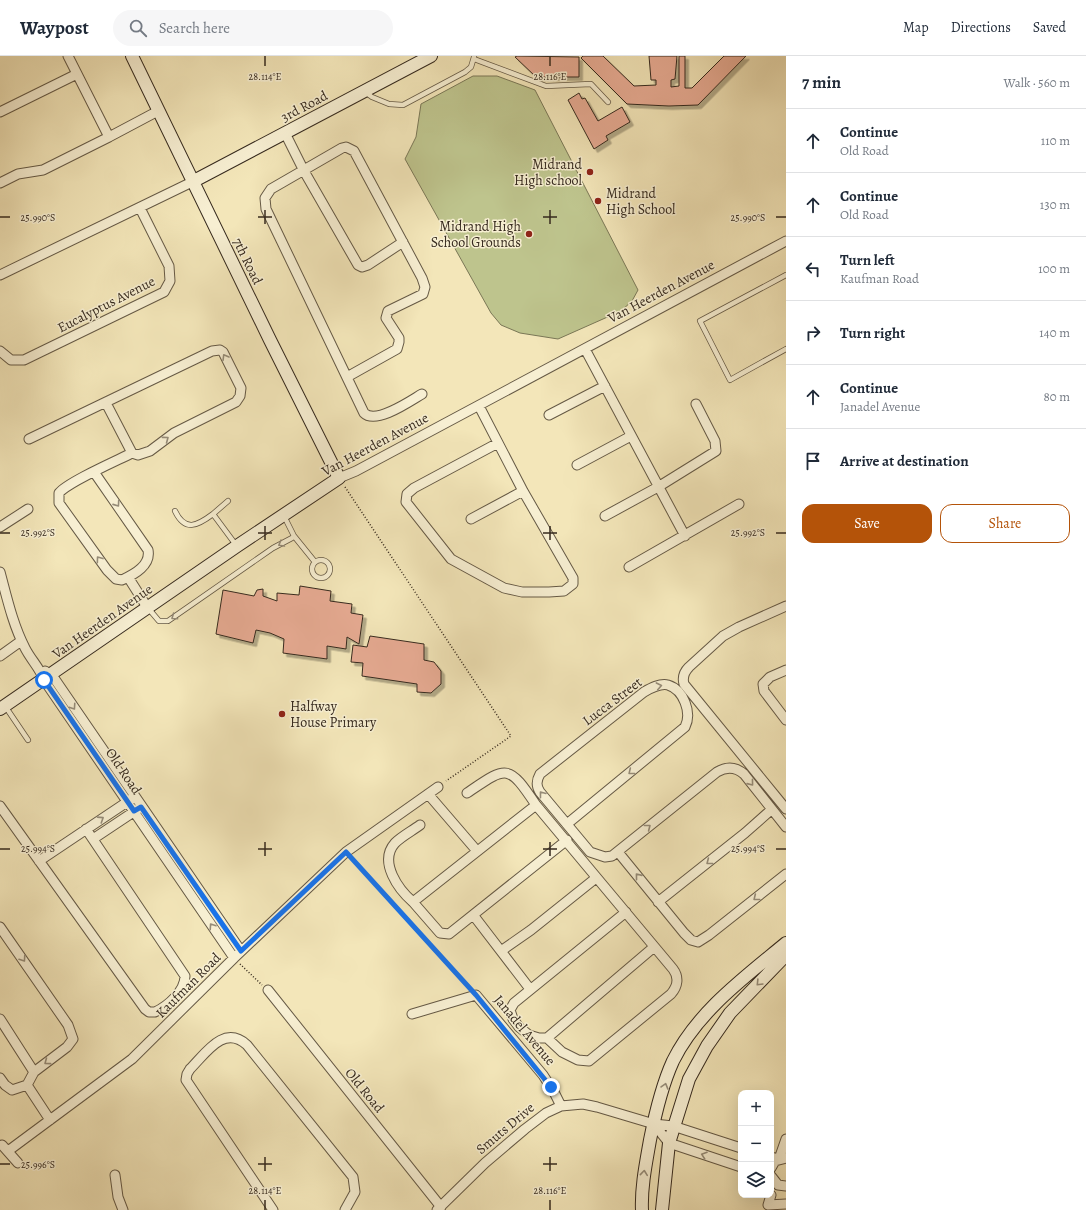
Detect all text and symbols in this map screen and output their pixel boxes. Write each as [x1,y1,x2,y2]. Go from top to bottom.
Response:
search box [113,10,393,46]
text: Waypost [20,15,89,41]
icon: search [127,17,149,39]
text: Search here [159,18,230,38]
text: Map [903,18,929,37]
text: Directions [951,18,1011,37]
text: Saved [1033,18,1066,37]
text: 28.114°E [249,70,282,83]
text: 28.116°E [533,70,567,83]
text: 7 min [802,71,841,94]
text: Walk · 560 m [1004,74,1070,91]
street label: 3rd Road [277,86,331,127]
text: Continue [840,122,898,142]
icon: ahead [802,130,824,152]
text: 110 m [1041,132,1070,149]
text: Old Road [840,142,889,159]
place label: Midrand High school [514,155,583,190]
marker: Midrand High school [585,167,595,177]
place label: Midrand High School [606,184,676,219]
text: Continue [840,186,898,206]
icon: ahead [802,194,824,216]
marker: Midrand High School [593,196,603,206]
text: 130 m [1040,196,1070,213]
text: Old Road [840,206,889,223]
text: 25.990°S [21,211,55,224]
text: 25.990°S [731,211,765,224]
place label: Midrand High School Grounds [431,217,522,252]
marker: Midrand High School Grounds [524,229,534,239]
street label: 7th Road [228,235,267,288]
text: Turn left [840,250,895,270]
street label: Van Heerden Avenue [604,255,718,328]
icon: left [802,258,824,280]
text: 100 m [1038,260,1070,277]
text: Kaufman Road [840,270,919,287]
street label: Eucalyptus Avenue [54,272,158,337]
icon: right [802,322,824,344]
text: Turn right [840,323,905,343]
text: 140 m [1039,324,1070,341]
one-way arrow [223,354,230,361]
text: Continue [840,378,898,398]
icon: ahead [802,386,824,408]
text: 80 m [1043,388,1070,405]
text: Janadel Avenue [840,398,920,415]
street label: Van Heerden Avenue [318,408,432,481]
one-way arrow [161,437,168,444]
icon: arrive [802,450,824,472]
text: Arrive at destination [840,451,969,471]
one-way arrow [112,500,120,507]
button: Save [802,504,932,543]
button: Share [940,504,1070,543]
text: 25.992°S [21,526,55,539]
text: 25.992°S [731,526,765,539]
one-way arrow [278,539,285,546]
one-way arrow [97,556,104,563]
street label: Van Heerden Avenue [48,580,156,664]
one-way arrow [171,612,178,620]
route start [35,671,53,689]
street label: Lucca Street [579,673,646,730]
one-way arrow [656,683,662,691]
place label: Halfway House Primary [290,697,377,732]
one-way arrow [69,703,76,710]
marker: Halfway House Primary [277,709,287,719]
street label: Old Road [101,744,146,799]
one-way arrow [628,768,635,775]
one-way arrow [747,779,754,786]
one-way arrow [540,792,547,799]
one-way arrow [97,816,104,824]
one-way arrow [644,825,651,832]
text: 25.994°S [21,842,55,855]
text: 25.994°S [731,842,765,855]
one-way arrow [707,857,714,864]
one-way arrow [636,874,643,881]
one-way arrow [753,894,760,901]
one-way arrow [209,923,217,930]
street label: Kaufman Road [152,948,226,1022]
one-way arrow [18,955,26,962]
one-way arrow [756,978,764,986]
street label: Janadel Avenue [490,991,560,1070]
one-way arrow [45,1057,52,1064]
street label: Old Road [341,1064,389,1117]
route end [542,1078,560,1096]
one-way arrow [660,1083,669,1090]
map controls [738,1090,774,1198]
button: + [738,1090,774,1126]
street label: Smuts Drive [472,1098,539,1158]
button: − [738,1126,774,1162]
one-way arrow [701,1151,708,1160]
text: 25.996°S [21,1158,55,1171]
button: layers [738,1162,774,1198]
one-way arrow [640,1170,649,1176]
text: 28.114°E [249,1184,282,1197]
text: 28.116°E [533,1184,567,1197]

